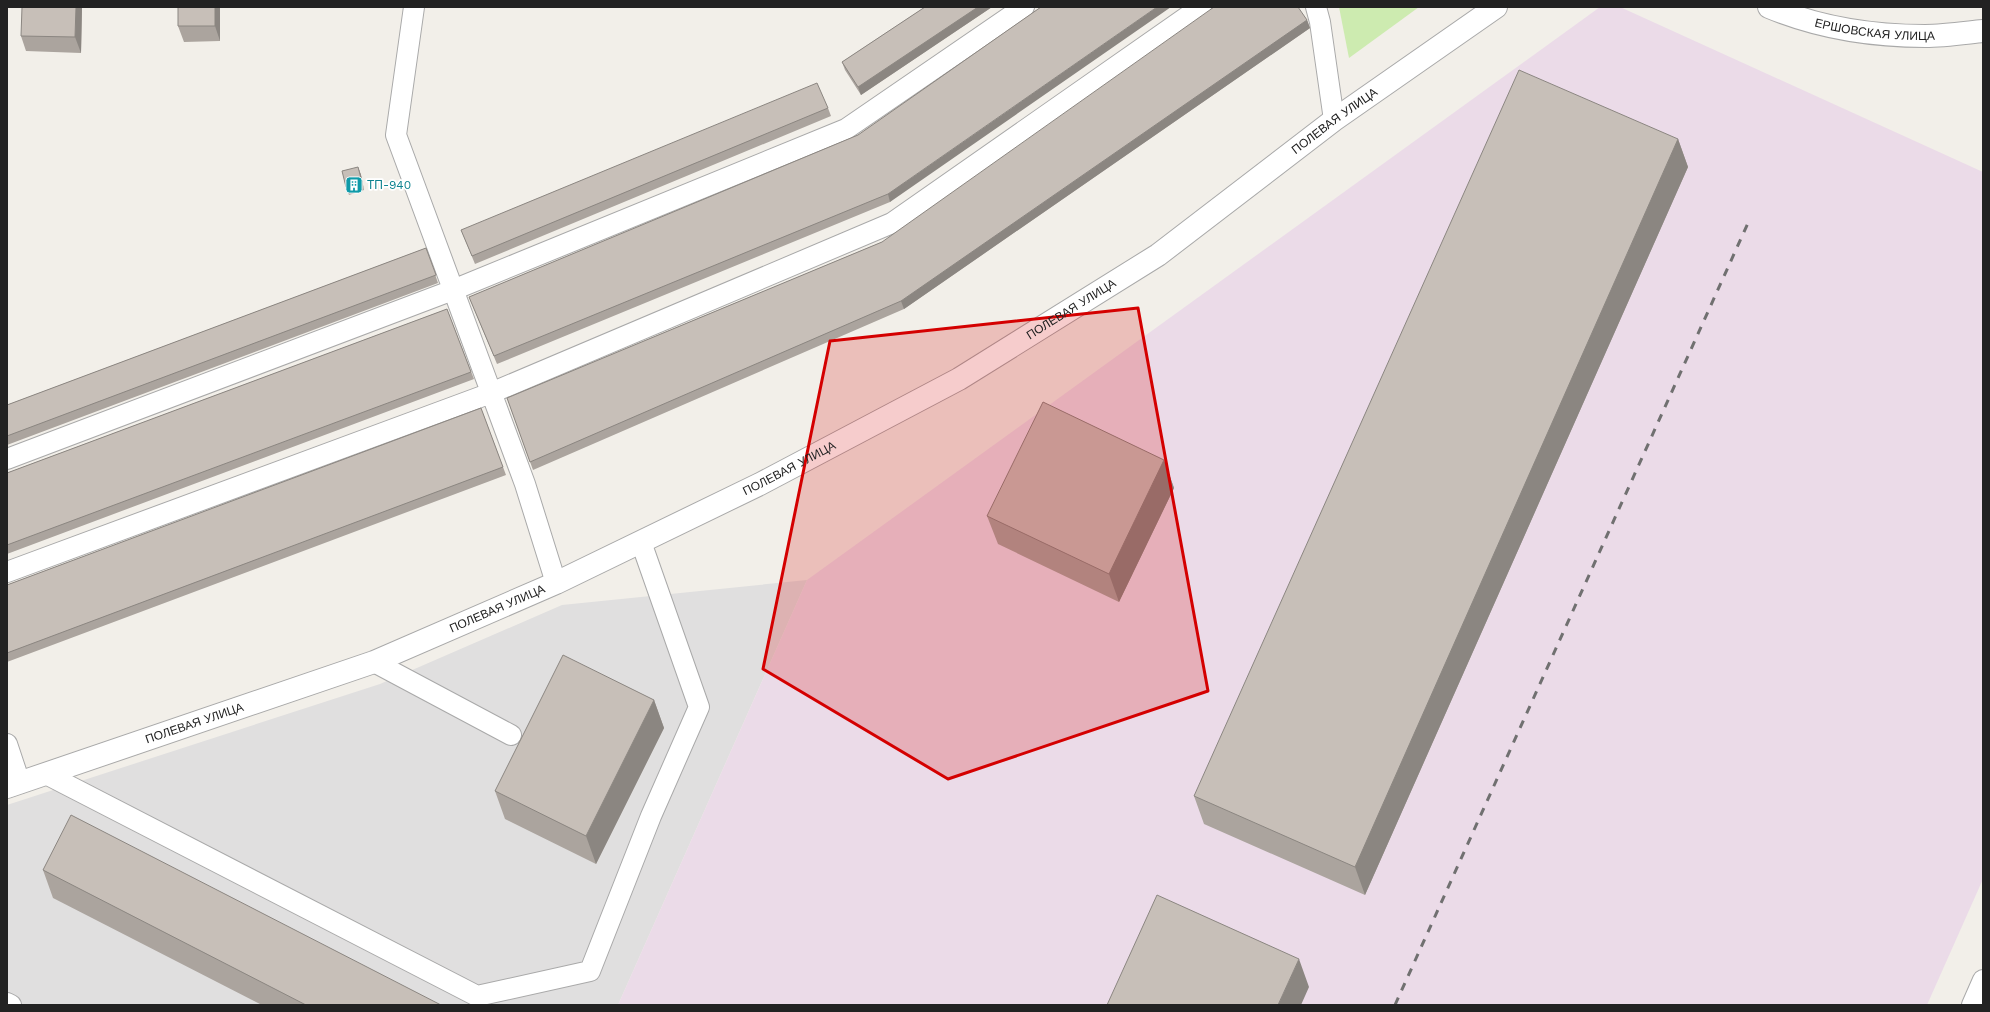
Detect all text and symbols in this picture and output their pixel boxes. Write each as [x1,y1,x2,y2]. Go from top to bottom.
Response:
street label: ЕРШОВСКАЯ УЛИЦА [1813,16,1935,43]
street label: ПОЛЕВАЯ УЛИЦА [1289,85,1380,157]
building icon: ТП-940 [344,175,364,195]
place label: ТП-940 [367,178,411,192]
street label: ПОЛЕВАЯ УЛИЦА [1024,276,1118,342]
street label: ПОЛЕВАЯ УЛИЦА [741,438,838,498]
street label: ПОЛЕВАЯ УЛИЦА [447,582,547,635]
street label: ПОЛЕВАЯ УЛИЦА [144,700,245,746]

